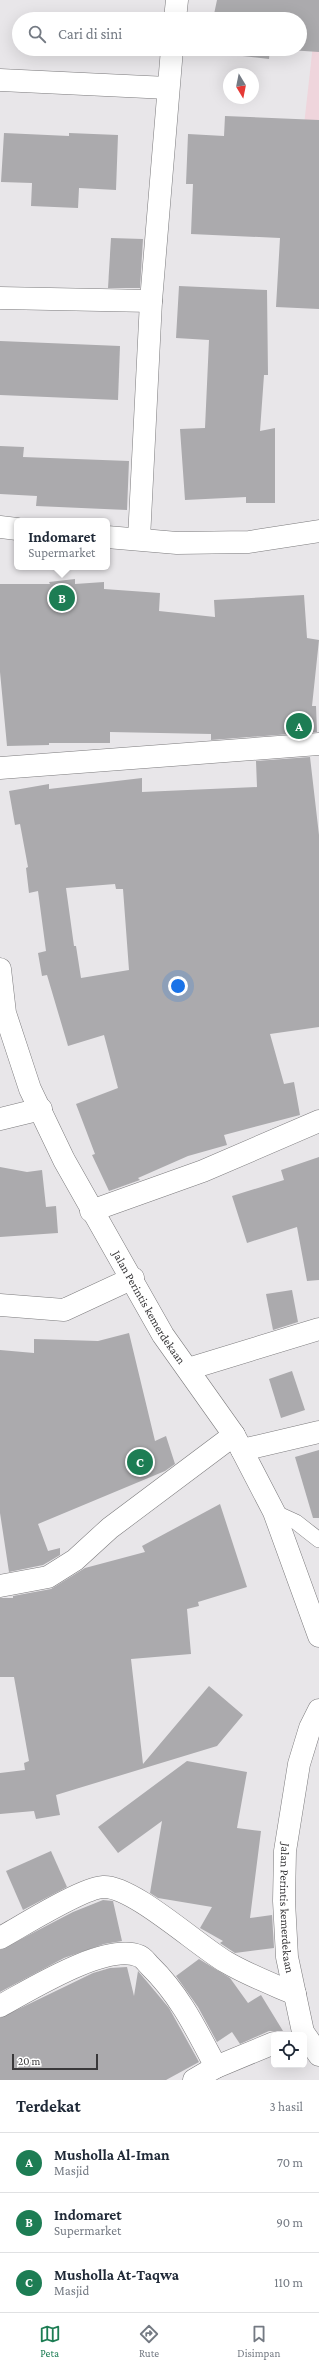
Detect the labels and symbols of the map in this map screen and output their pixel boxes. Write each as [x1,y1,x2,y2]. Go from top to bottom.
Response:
north arrow [223,68,259,104]
pin: B [49,583,75,613]
pin: A [286,711,312,741]
your location [168,976,188,996]
street label: Jalan Perintis kemerdekaan [109,1247,189,1367]
pin: C [127,1447,153,1477]
street label: Jalan Perintis kemerdekaan [277,1841,297,1975]
scale bar [12,2052,98,2071]

